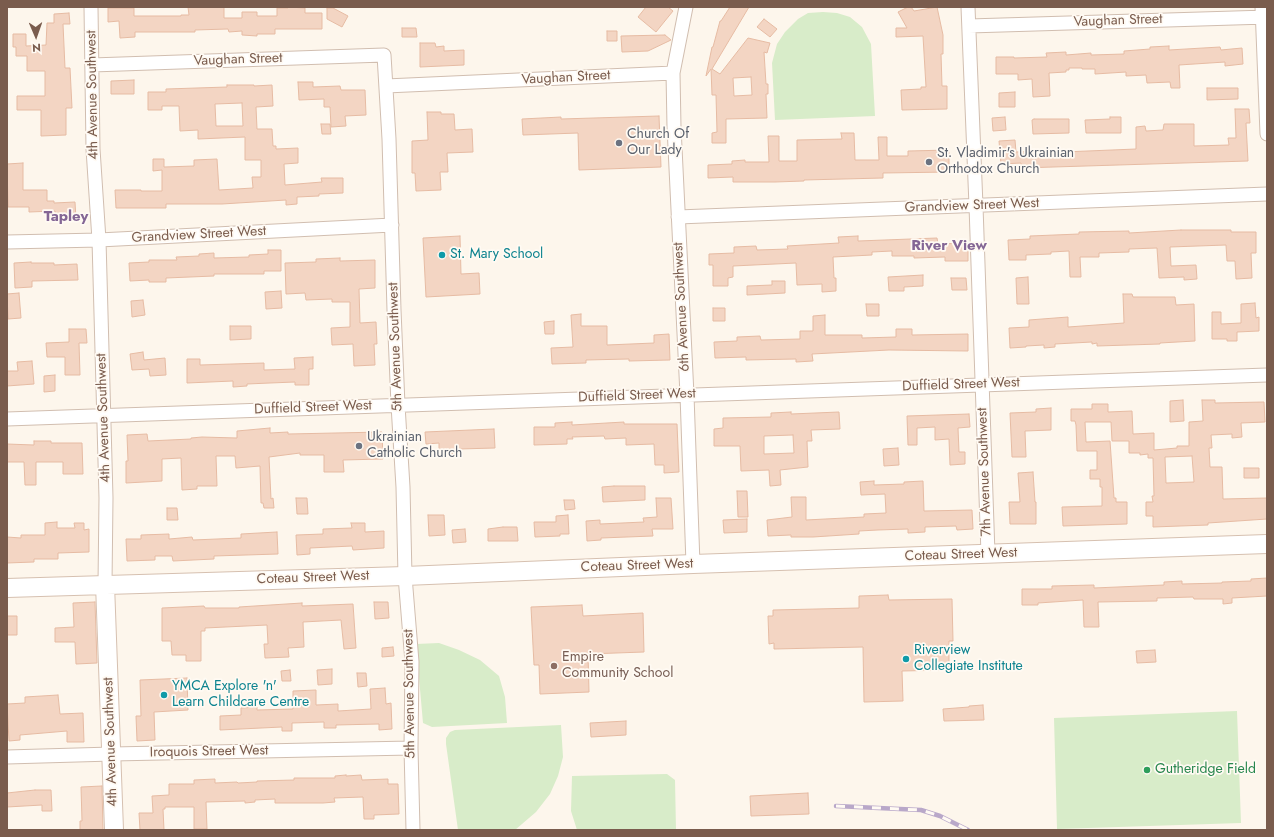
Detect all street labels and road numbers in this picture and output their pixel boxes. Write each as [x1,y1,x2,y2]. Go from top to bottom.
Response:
street label: Vaughan Street [1073,11,1163,31]
street label: 4th Avenue Southwest [83,30,103,160]
street label: Vaughan Street [193,50,283,70]
street label: Vaughan Street [521,67,611,89]
street label: Grandview Street West [904,195,1040,217]
street label: Grandview Street West [131,223,267,247]
street label: 6th Avenue Southwest [670,242,694,372]
street label: 5th Avenue Southwest [385,282,407,412]
street label: 4th Avenue Southwest [93,353,115,483]
street label: Duffield Street West [902,375,1020,395]
street label: Duffield Street West [578,386,696,406]
street label: Duffield Street West [254,398,372,418]
street label: 7th Avenue Southwest [974,407,996,537]
street label: Coteau Street West [904,545,1018,565]
street label: Coteau Street West [580,556,694,576]
street label: Coteau Street West [256,568,370,588]
street label: 5th Avenue Southwest [400,629,420,759]
street label: 4th Avenue Southwest [100,677,122,807]
street label: Iroquois Street West [150,743,268,761]

